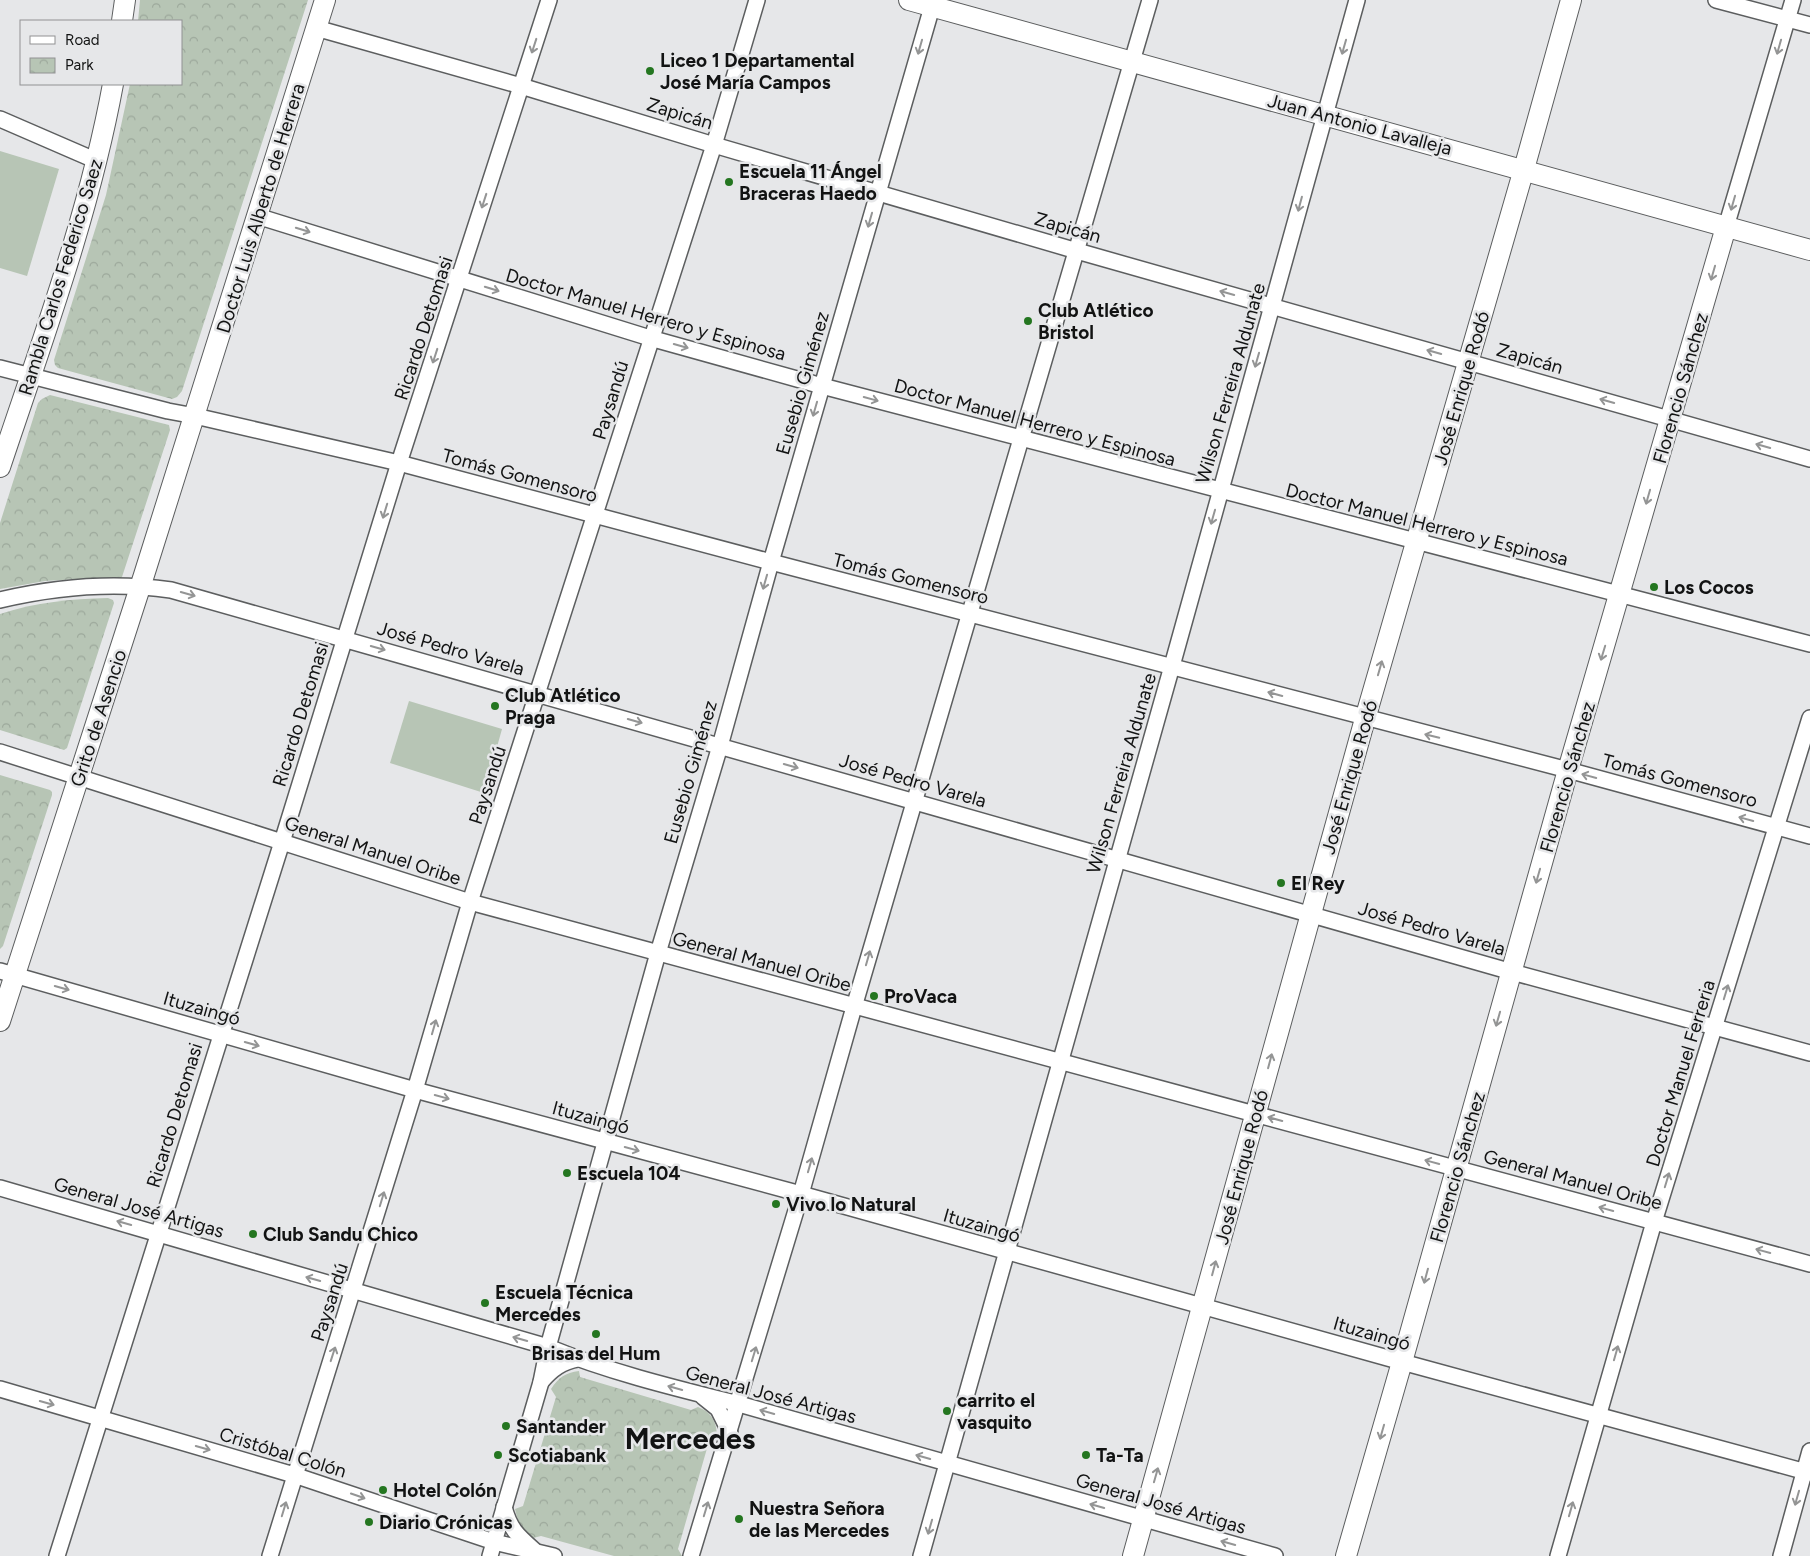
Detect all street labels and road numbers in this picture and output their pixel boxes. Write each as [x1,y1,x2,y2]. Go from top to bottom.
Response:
street label: Doctor Luis Alberto de Herrera [211,80,309,336]
street label: Juan Antonio Lavalleja [1265,89,1455,160]
street label: Zapicán [644,93,716,134]
street label: Rambla Carlos Federico Saez [14,156,107,398]
street label: Zapicán [1032,207,1104,248]
street label: Ricardo Detomasi [389,253,458,403]
street label: Doctor Manuel Herrero y Espinosa [503,263,789,366]
street label: Wilson Ferreira Aldunate [1191,280,1270,486]
street label: José Enrique Rodó [1428,308,1494,468]
street label: Eusebio Giménez [771,309,834,457]
street label: Florencio Sánchez [1648,310,1713,466]
street label: Zapicán [1494,338,1566,379]
street label: Paysandú [588,358,633,442]
street label: Doctor Manuel Herrero y Espinosa [892,374,1178,471]
street label: Tomás Gomensoro [440,444,600,507]
street label: Doctor Manuel Herrero y Espinosa [1283,478,1571,571]
street label: Tomás Gomensoro [831,548,991,609]
street label: José Pedro Varela [375,616,527,680]
street label: Ricardo Detomasi [268,639,333,789]
street label: Grito de Asencio [65,647,131,790]
street label: Wilson Ferreira Aldunate [1082,670,1161,876]
street label: José Enrique Rodó [1316,697,1382,857]
street label: Eusebio Giménez [659,698,722,846]
street label: Florencio Sánchez [1535,699,1600,855]
street label: Paysandú [464,743,511,827]
street label: José Pedro Varela [837,748,989,812]
street label: Tomás Gomensoro [1600,749,1760,812]
street label: General Manuel Oribe [282,811,464,890]
street label: José Pedro Varela [1356,896,1508,960]
street label: General Manuel Oribe [670,927,854,996]
street label: Doctor Manuel Ferreria [1641,977,1720,1169]
street label: Ituzaingó [161,987,243,1030]
street label: Ricardo Detomasi [142,1040,207,1190]
street label: José Enrique Rodó [1210,1087,1273,1247]
street label: Florencio Sánchez [1425,1089,1490,1245]
street label: Ituzaingó [550,1096,632,1139]
street label: General Manuel Oribe [1481,1145,1665,1214]
street label: General José Artigas [51,1172,227,1243]
street label: Ituzaingó [941,1204,1023,1247]
street label: Paysandú [306,1260,353,1344]
street label: Ituzaingó [1331,1312,1413,1355]
street label: General José Artigas [683,1361,859,1428]
street label: Cristóbal Colón [216,1422,349,1483]
street label: General José Artigas [1073,1468,1249,1539]

